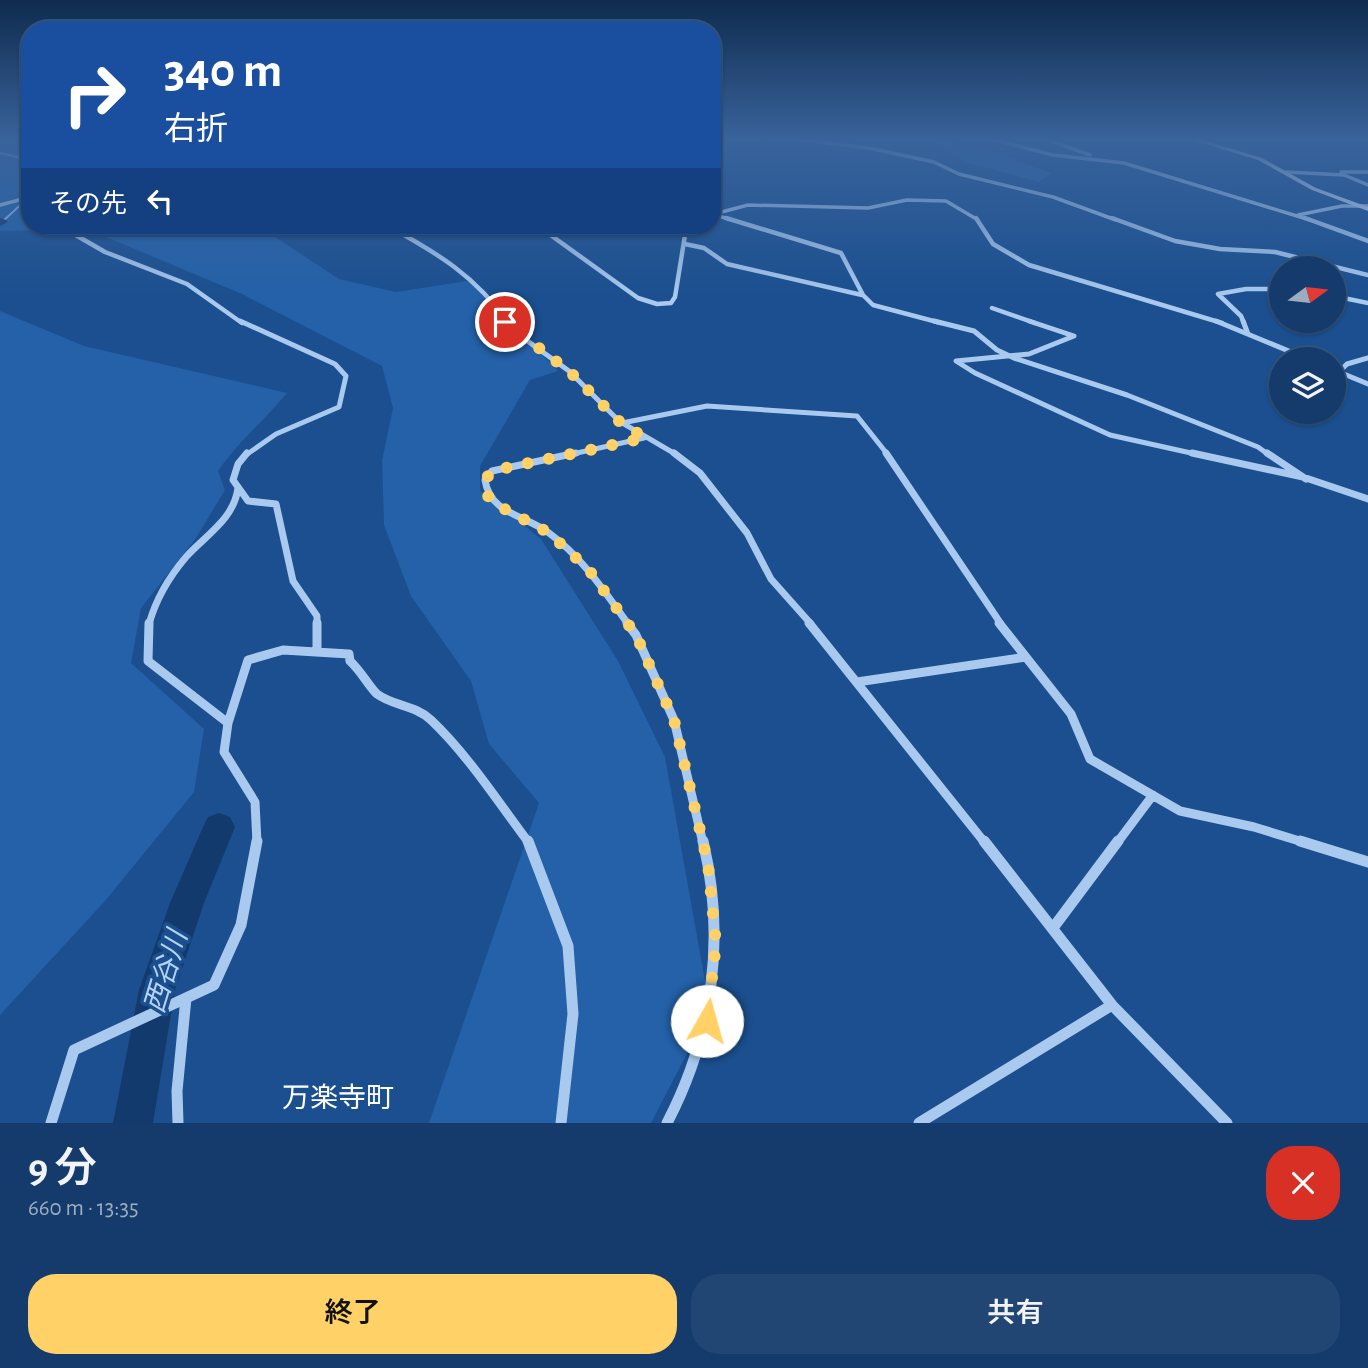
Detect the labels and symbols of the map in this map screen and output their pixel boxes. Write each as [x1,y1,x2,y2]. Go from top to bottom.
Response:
north arrow [1269,256,1346,332]
pin [475,292,535,352]
water label: 西谷川 [140,925,194,1016]
position arrow [670,984,744,1058]
district label: 万楽寺町 [282,1083,394,1113]

